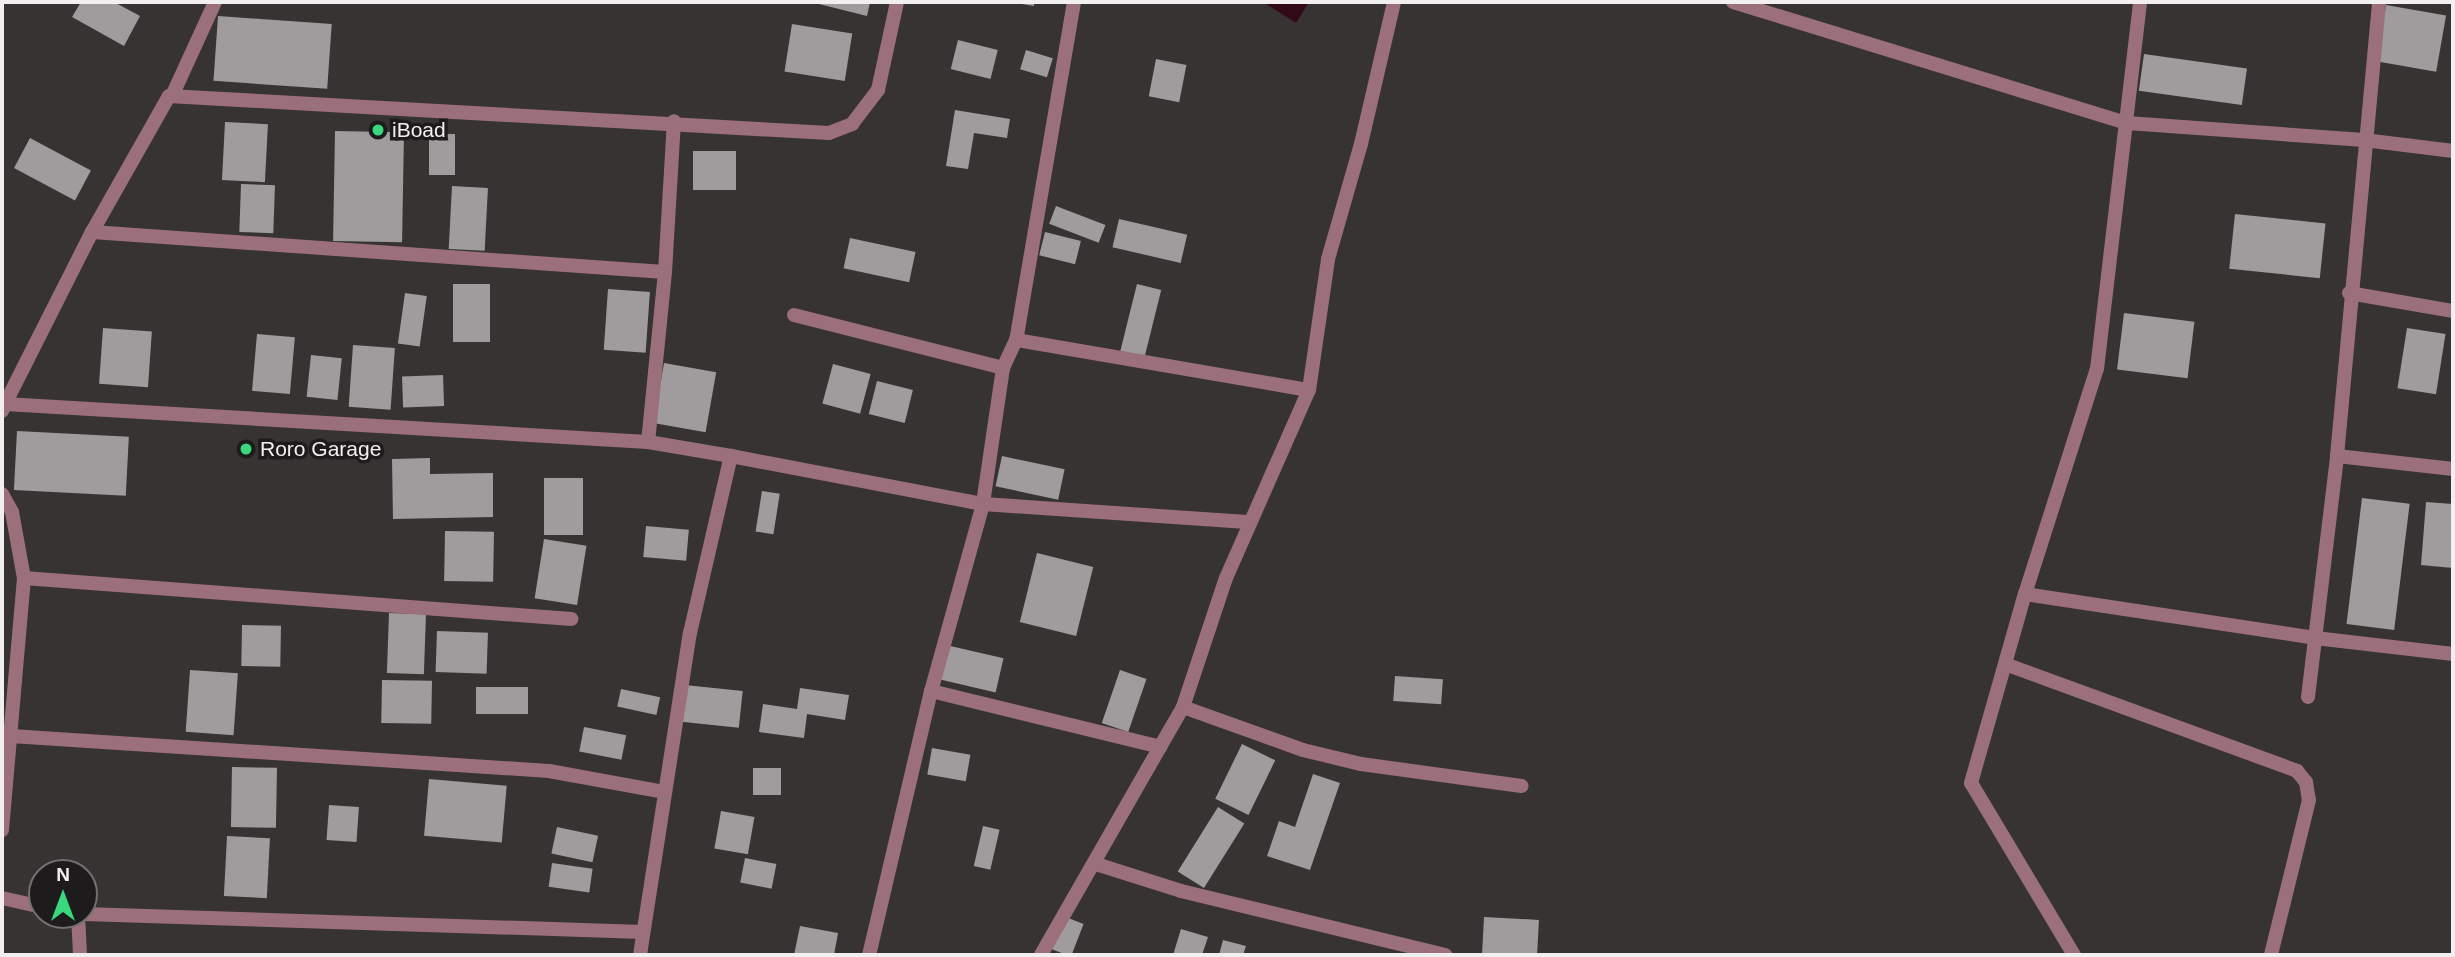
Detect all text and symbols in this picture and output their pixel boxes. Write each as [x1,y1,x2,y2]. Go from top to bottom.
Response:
place label: iBoad [392,117,446,143]
marker: iBoad [370,122,386,138]
place label: Roro Garage [260,436,381,462]
marker: Roro Garage [238,441,254,457]
north arrow [28,859,98,929]
text: N [56,864,70,885]

